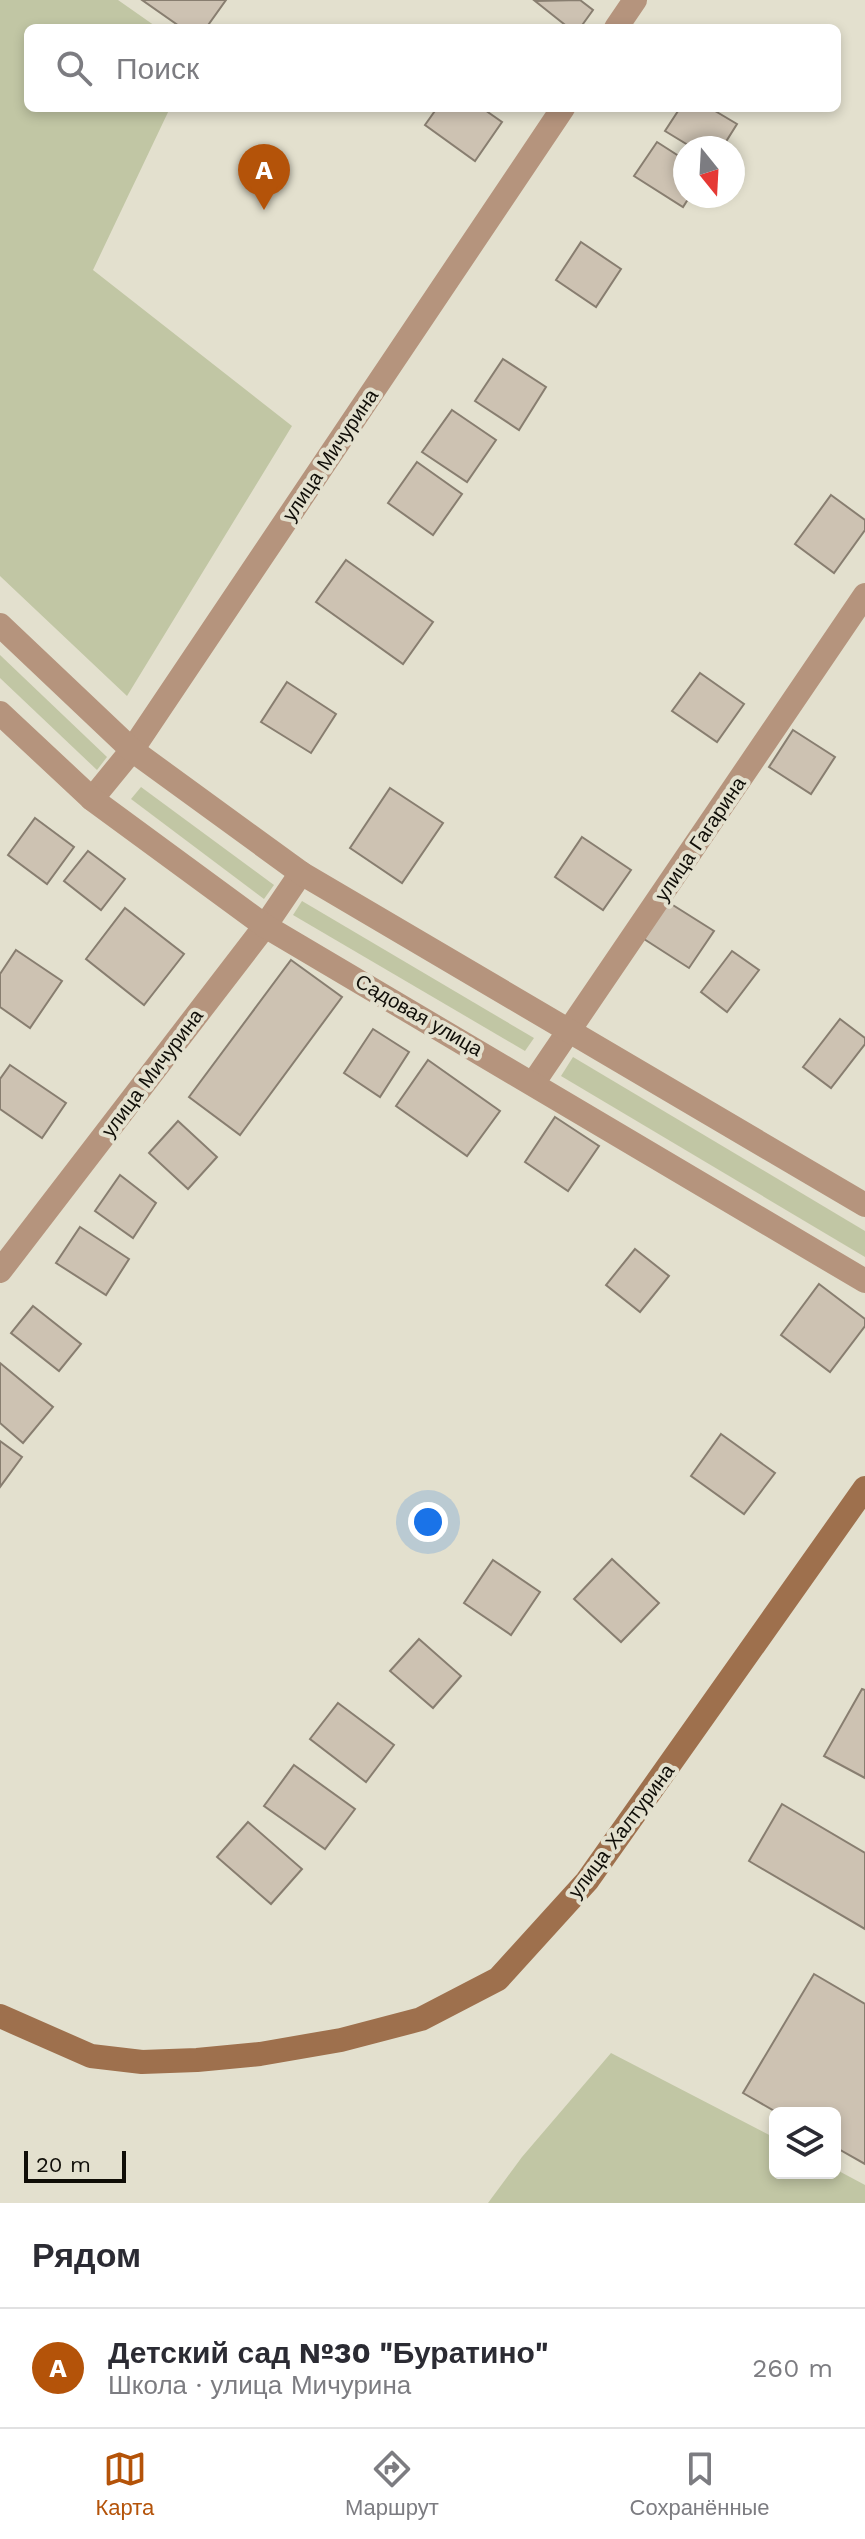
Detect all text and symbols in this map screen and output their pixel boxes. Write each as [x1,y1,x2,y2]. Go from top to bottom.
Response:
search box [24,24,841,112]
icon: search [52,46,96,90]
text: Поиск [116,51,199,86]
north arrow [673,136,745,208]
pin: A [238,144,290,210]
street label: улица Мичурина [277,384,384,526]
street label: улица Гагарина [649,771,751,906]
street label: Садовая улица [351,969,488,1062]
street label: улица Мичурина [96,1003,209,1142]
your location [408,1502,448,1542]
street label: улица Халтурина [563,1759,680,1903]
map controls [769,2107,841,2179]
button: layers [769,2107,841,2179]
scale bar [24,2147,126,2183]
text: 20 m [36,2152,91,2177]
text: Рядом [32,2235,141,2275]
text: Детский сад №30 "Буратино" [108,2335,548,2370]
text: A [49,2353,67,2383]
text: 260 m [752,2353,833,2383]
text: Школа · улица Мичурина [108,2370,411,2400]
tab: Карта [95,2447,154,2521]
tab: Маршрут [345,2447,439,2521]
tab: Сохранённые [630,2447,770,2521]

